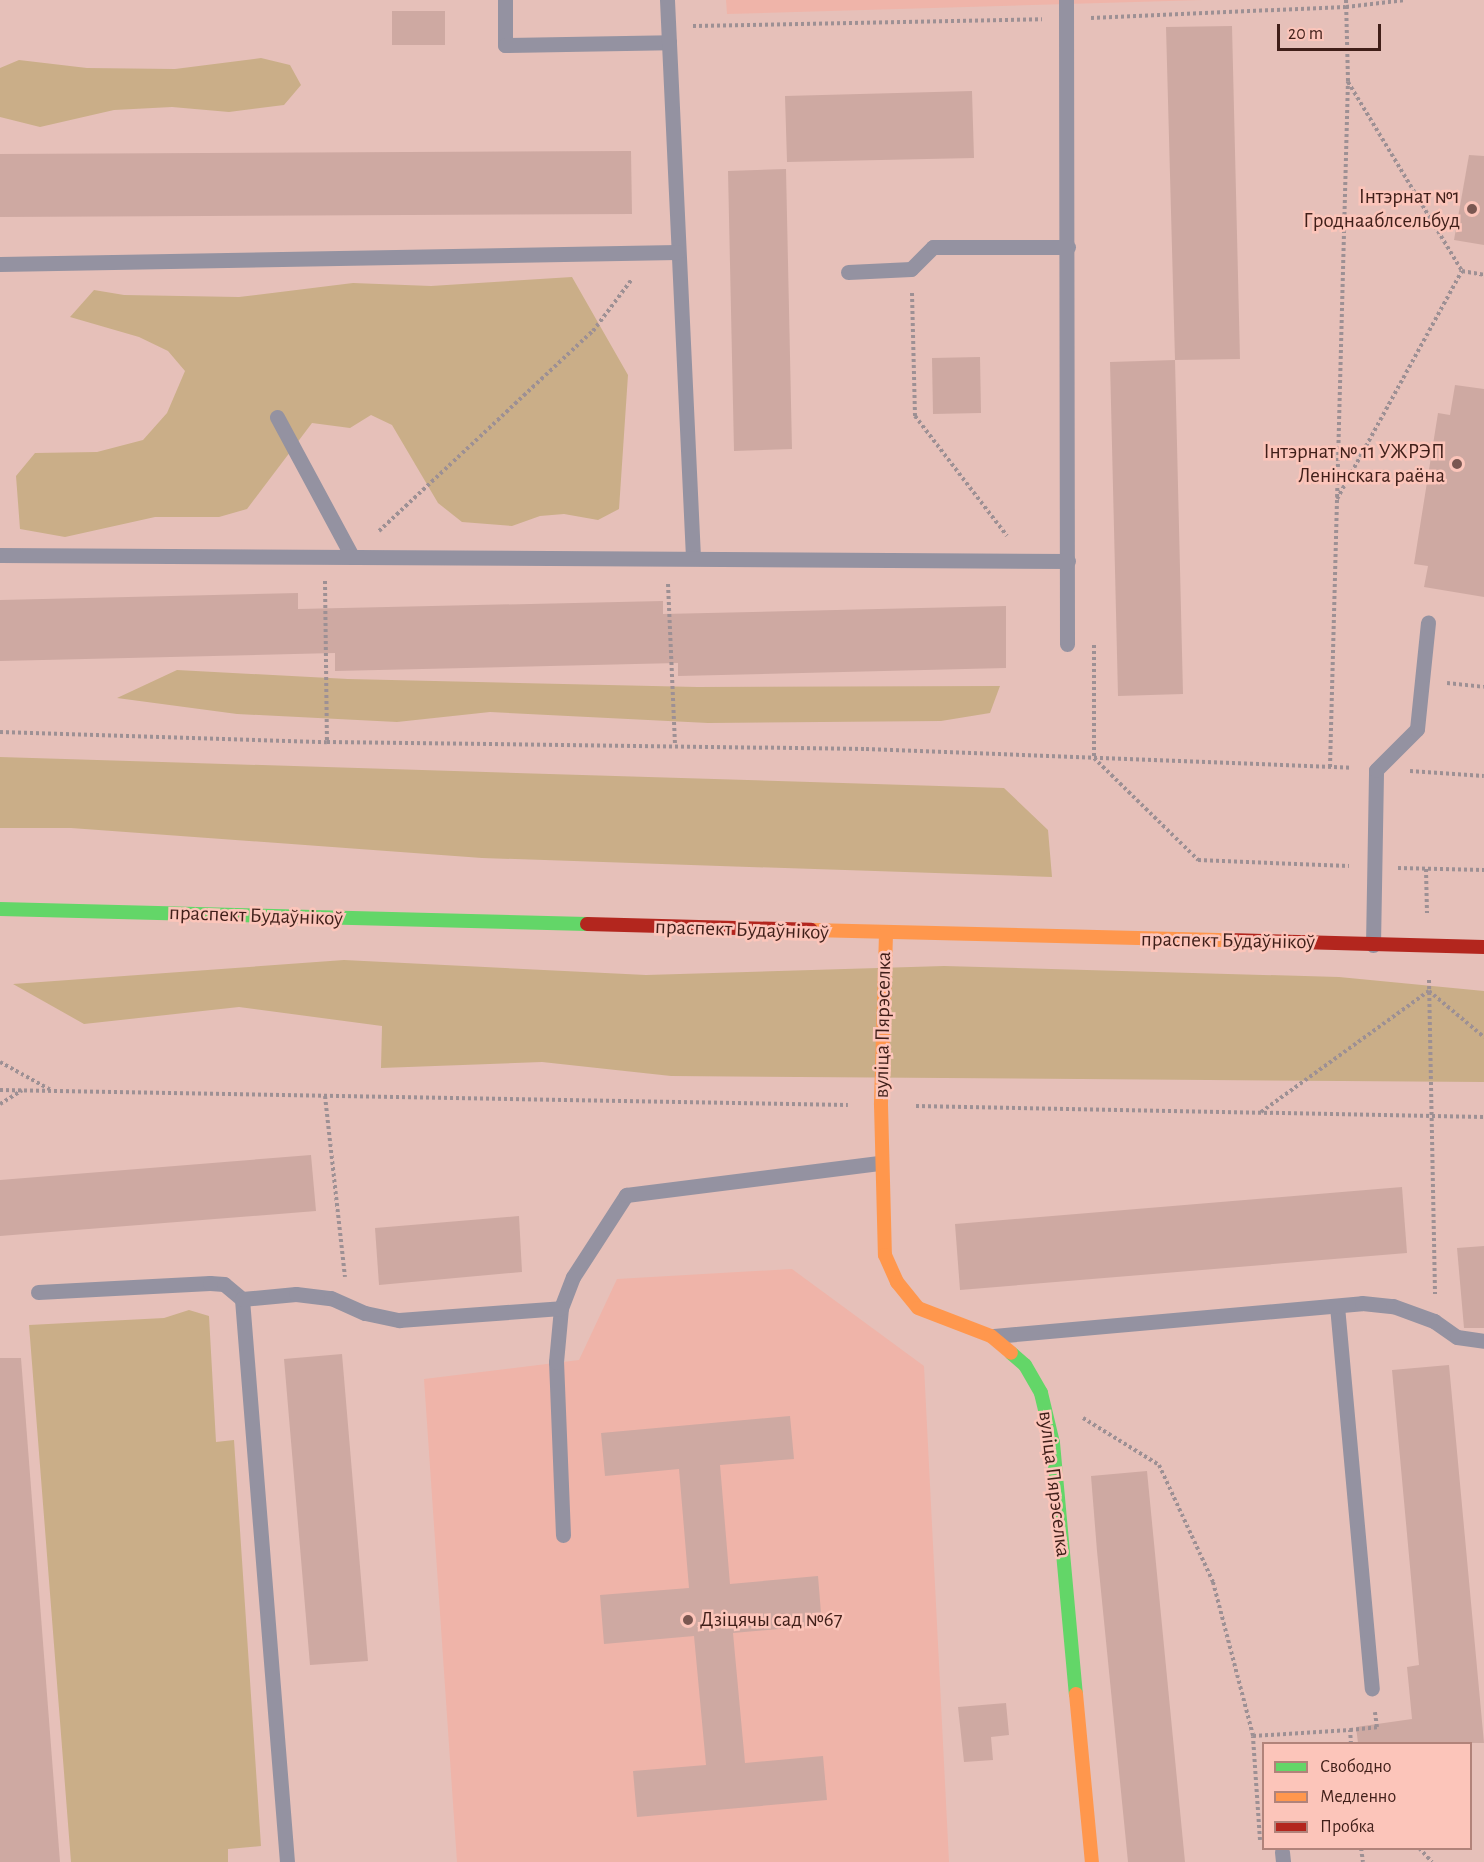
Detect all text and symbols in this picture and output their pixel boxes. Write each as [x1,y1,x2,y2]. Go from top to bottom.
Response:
scale bar [1280,12,1384,50]
text: 20 m [1288,25,1323,43]
place label: Інтэрнат №1 Гроднааблсельбуд [1303,184,1460,234]
marker: Інтэрнат №1 Гроднааблсельбуд [1465,202,1479,216]
place label: Інтэрнат № 11 УЖРЭП Ленінскага раёна [1263,439,1445,489]
marker: Інтэрнат № 11 УЖРЭП Ленінскага раёна [1450,457,1464,471]
street label: праспект Будаўнікоў [169,900,343,932]
street label: праспект Будаўнікоў [655,914,829,946]
street label: праспект Будаўнікоў [1141,927,1315,955]
street label: вуліца Пярэселка [869,951,897,1099]
street label: вуліца Пярэселка [1033,1410,1075,1558]
place label: Дзіцячы сад №67 [700,1607,842,1633]
marker: Дзіцячы сад №67 [681,1613,695,1627]
legend [1262,1742,1472,1850]
text: Свободно [1320,1758,1392,1776]
text: Медленно [1320,1788,1396,1806]
text: Пробка [1320,1818,1375,1836]

